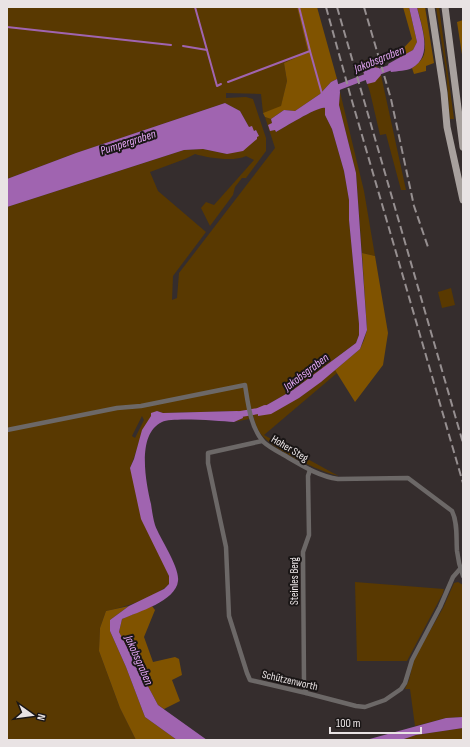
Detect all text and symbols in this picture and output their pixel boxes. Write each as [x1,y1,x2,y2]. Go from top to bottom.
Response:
water label: Jakobsgraben [351,43,407,77]
water label: Pumpergraben [98,126,158,159]
water label: Jakobsgraben [280,350,332,395]
street label: Hoher Steg [269,432,311,465]
street label: Steinles Berg [288,556,301,605]
water label: Jakobsgraben [121,632,156,687]
street label: Schützenworth [261,668,319,693]
north arrow [12,695,52,735]
scale bar [330,709,421,735]
text: N [34,713,48,722]
text: 100 m [336,716,361,731]

